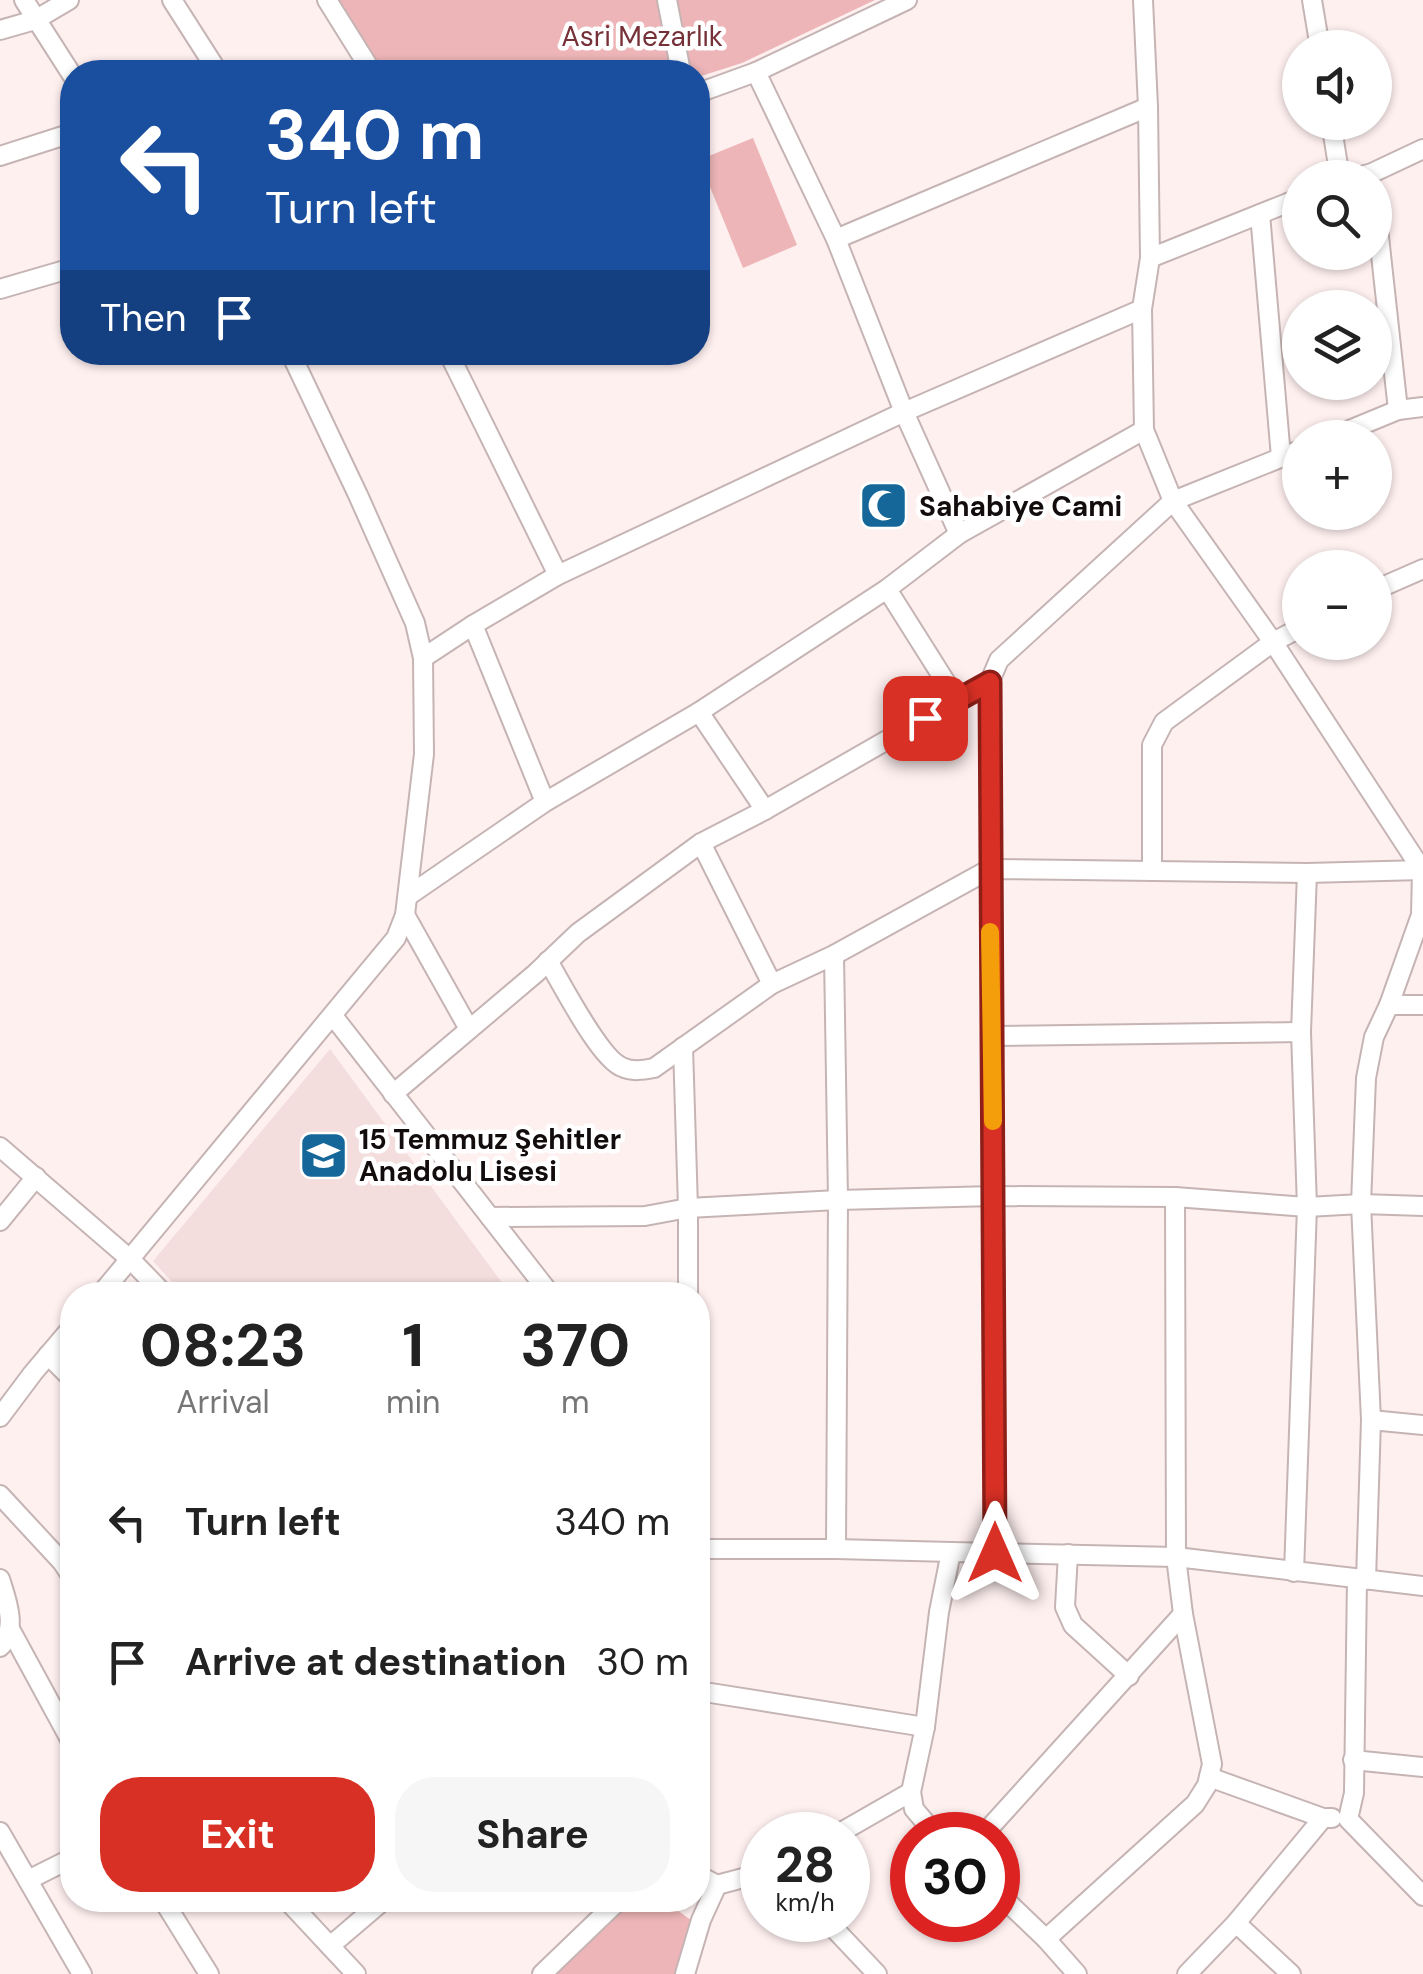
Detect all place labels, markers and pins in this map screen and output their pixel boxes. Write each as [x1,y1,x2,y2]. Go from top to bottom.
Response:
mosque icon: Sahabiye Cami [858,480,910,532]
place label: Sahabiye Cami [919,488,1122,525]
pin [883,676,968,761]
place label: 15 Temmuz Şehitler Anadolu Lisesi [359,1121,621,1190]
school or university icon: 15 Temmuz Şehitler Anadolu Lisesi [298,1129,350,1181]

